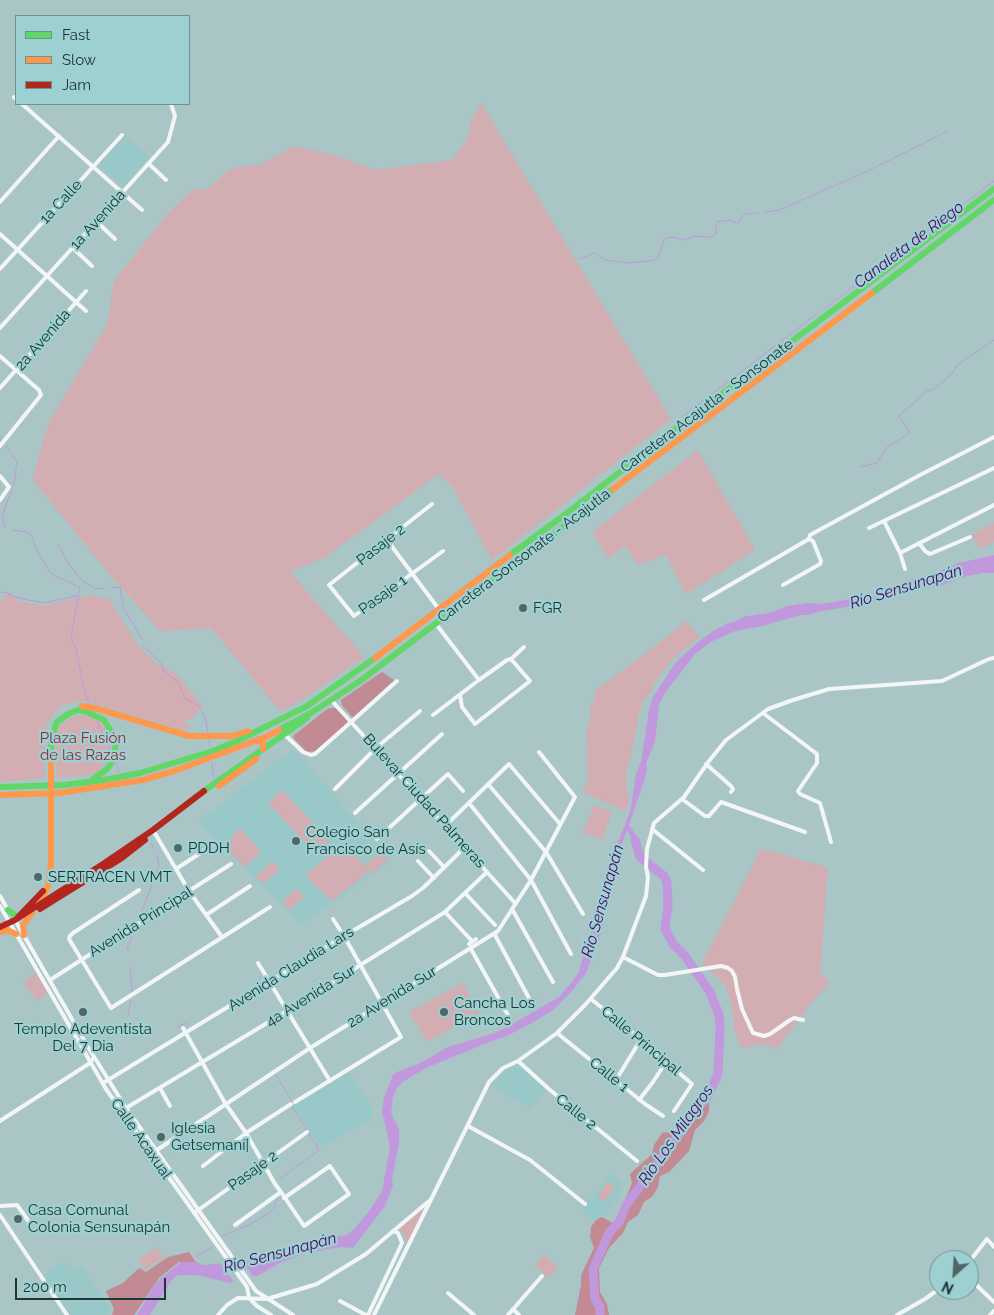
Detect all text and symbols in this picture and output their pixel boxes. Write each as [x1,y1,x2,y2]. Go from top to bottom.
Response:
legend [15,15,190,105]
text: Fast [62,26,90,44]
text: Slow [62,51,96,69]
text: Jam [62,76,91,94]
street label: 1a Calle [36,176,86,228]
street label: 1a Avenida [67,186,129,254]
water label: Canaleta de Riego [850,197,968,293]
street label: 2a Avenida [11,306,75,374]
street label: Carretera Acajutla - Sonsonate [617,335,797,477]
street label: Carretera Sonsonate - Acajutla [434,485,614,627]
street label: Pasaje 2 [353,520,409,570]
water label: Río Sensunapán [847,561,965,613]
street label: Pasaje 1 [355,571,411,619]
place label: FGR [533,599,562,617]
marker: FGR [517,602,529,614]
park label: Plaza Fusión de las Razas [40,729,126,764]
street label: Bulevar Ciudad Palmeras [359,730,489,872]
place label: Colegio San Francisco de Asís [306,823,426,858]
marker: Colegio San Francisco de Asís [290,835,302,847]
place label: PDDH [188,839,230,857]
marker: PDDH [172,842,184,854]
water label: Río Sensunapán [578,842,628,960]
place label: SERTRACEN VMT [48,868,172,886]
marker: SERTRACEN VMT [32,871,44,883]
street label: Avenida Principal [86,883,196,961]
street label: Avenida Claudia Lars [225,923,357,1015]
street label: 4a Avenida Sur [263,961,359,1031]
street label: 2a Avenida Sur [344,962,440,1032]
place label: Cancha Los Broncos [454,994,535,1029]
street label: Calle Principal [597,1002,685,1080]
marker: Templo Adeventista Del 7 Dia [77,1006,89,1018]
marker: Cancha Los Broncos [438,1006,450,1018]
place label: Templo Adeventista Del 7 Dia [14,1020,152,1055]
street label: Calle 1 [586,1054,632,1096]
water label: Río Los Milagros [634,1081,718,1189]
street label: Calle 2 [552,1090,600,1134]
street label: Calle Acaxual [107,1095,175,1183]
place label: Iglesia Getsemaní| [171,1119,249,1154]
marker: Iglesia Getsemaní| [155,1131,167,1143]
street label: Pasaje 2 [225,1147,281,1195]
place label: Casa Comunal Colonia Sensunapán [28,1201,170,1236]
marker: Casa Comunal Colonia Sensunapán [12,1213,24,1225]
water label: Río Sensunapán [221,1229,339,1277]
north arrow [929,1250,979,1300]
scale bar [18,1268,169,1300]
text: 200 m [23,1278,67,1296]
text: N [940,1278,956,1297]

